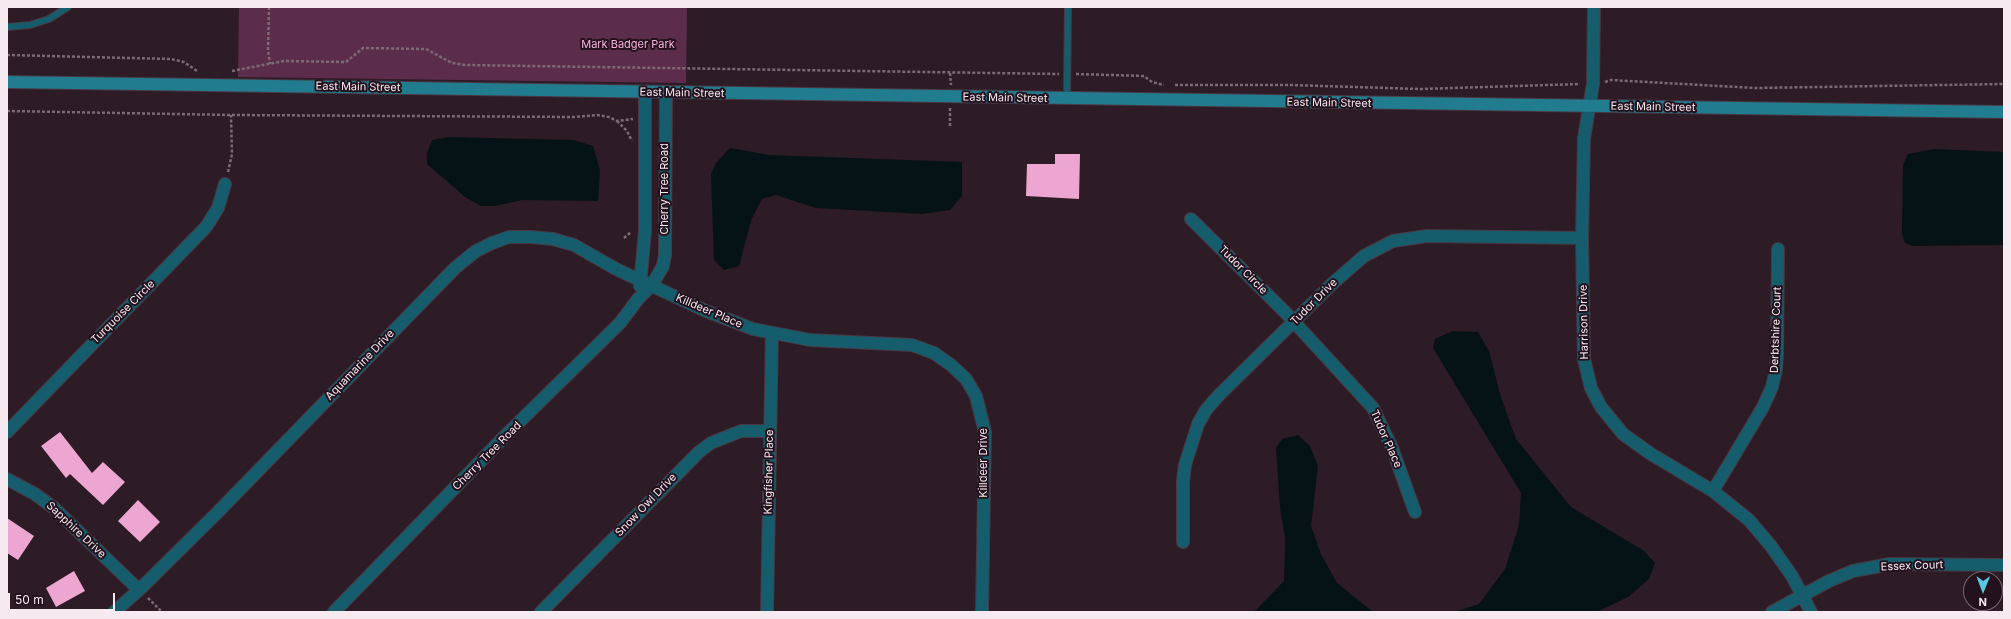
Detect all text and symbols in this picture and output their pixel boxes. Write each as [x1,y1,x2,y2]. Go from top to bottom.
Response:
park label: Mark Badger Park [581,38,675,52]
street label: East Main Street [316,80,400,94]
street label: East Main Street [640,86,724,100]
street label: East Main Street [963,91,1047,105]
street label: East Main Street [1287,96,1371,110]
street label: East Main Street [1611,100,1695,114]
street label: Cherry Tree Road [658,143,672,235]
street label: Tudor Circle [1216,243,1270,297]
street label: Tudor Drive [1288,276,1340,328]
street label: Turquoise Circle [88,277,158,347]
street label: Harrison Drive [1577,284,1591,360]
street label: Derbtshire Court [1768,287,1784,373]
street label: Killdeer Place [674,291,744,331]
street label: Aquamarine Drive [323,327,397,403]
street label: Tudor Place [1367,408,1405,470]
street label: Cherry Tree Road [450,419,524,493]
street label: Killdeer Drive [977,428,991,498]
street label: Kingfisher Place [762,430,776,514]
street label: Snow Owl Drive [613,471,679,539]
street label: Sapphire Drive [43,499,109,561]
street label: Essex Court [1881,558,1943,574]
north arrow [1963,571,2003,611]
scale bar [10,585,117,611]
text: 50 m [15,592,44,607]
text: N [1978,595,1987,609]

